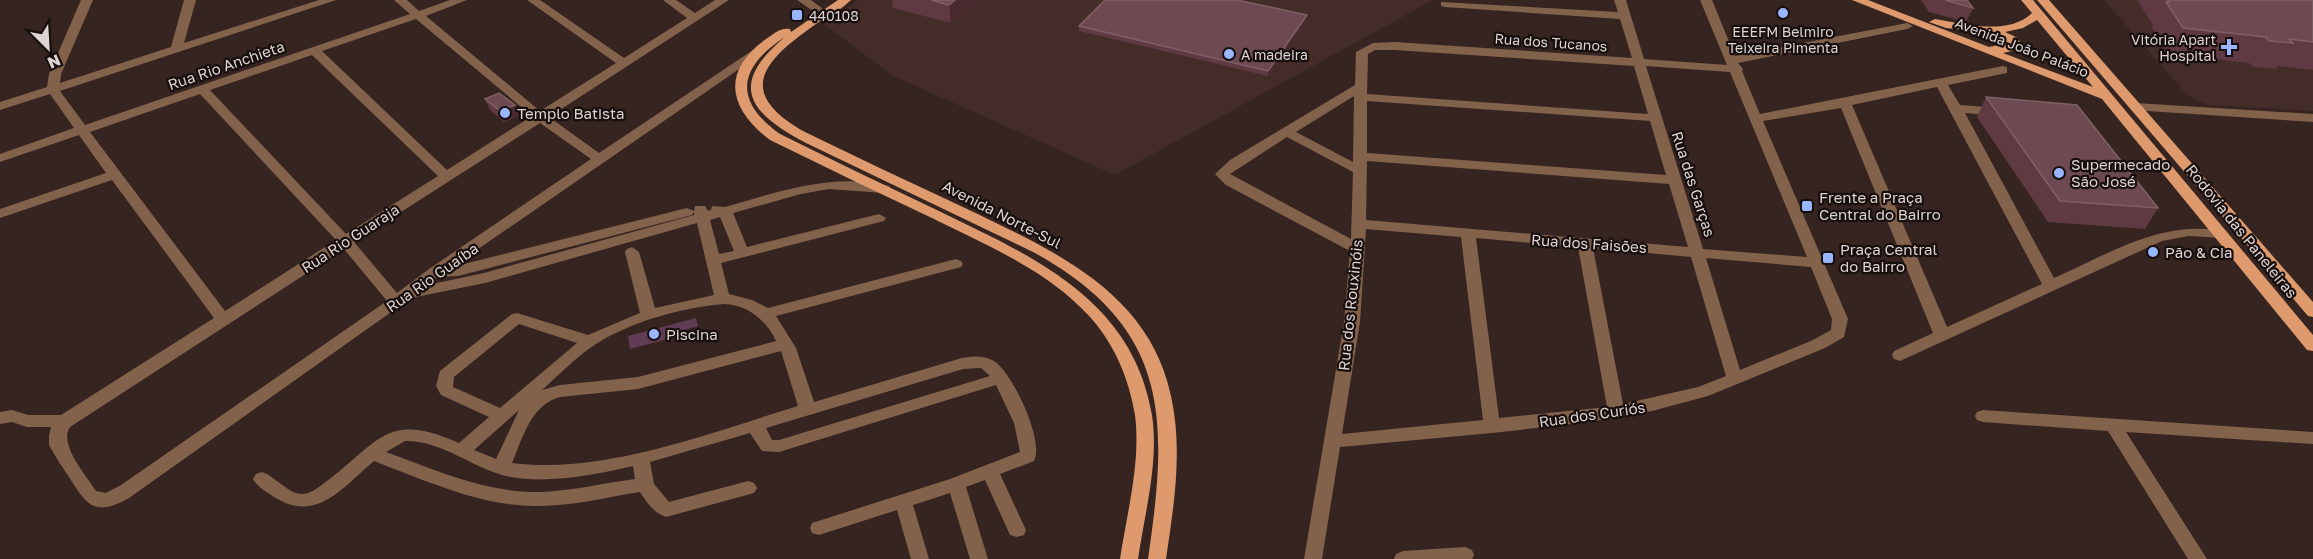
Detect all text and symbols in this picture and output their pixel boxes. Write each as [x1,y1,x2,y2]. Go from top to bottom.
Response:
marker: EEEFM Belmiro Teixeira Pimenta [1776,6,1790,20]
place label: 440108 [809,7,859,24]
marker: 440108 [790,8,804,22]
street label: Avenida João Palácio [1953,14,2091,80]
north arrow [18,18,78,78]
place label: EEEFM Belmiro Teixeira Pimenta [1728,23,1838,56]
street label: Rua dos Tucanos [1494,30,1608,54]
place label: Vitória Apart Hospital [2131,31,2216,64]
street label: Rua Rio Anchieta [165,37,287,93]
marker: Vitória Apart Hospital [2220,38,2238,56]
place label: A madeira [1241,46,1308,63]
marker: A madeira [1222,47,1236,61]
text: N [44,50,64,73]
place label: Templo Batista [517,104,624,122]
marker: Templo Batista [498,106,512,120]
street label: Rua das Garças [1668,129,1720,239]
place label: Supermecado São José [2071,155,2170,190]
street label: Rodovia das Paneleiras [2183,161,2301,301]
marker: Supermecado São José [2052,166,2066,180]
street label: Avenida Norte-Sul [940,176,1065,252]
place label: Frente a Praça Central do Bairro [1819,188,1941,223]
marker: Frente a Praça Central do Bairro [1800,199,1814,213]
street label: Rua Rio Guaraja [298,200,402,276]
street label: Rua dos Faisões [1531,230,1647,256]
street label: Rua Rio Guaíba [382,239,482,315]
street label: Rua dos Rouxinóis [1334,239,1366,371]
place label: Praça Central do Bairro [1840,240,1938,275]
place label: Pão & Cia [2165,243,2232,261]
marker: Pão & Cia [2146,245,2160,259]
marker: Praça Central do Bairro [1821,251,1835,265]
place label: Piscina [666,325,718,343]
marker: Piscina [647,327,661,341]
street label: Rua dos Curiós [1538,398,1646,430]

